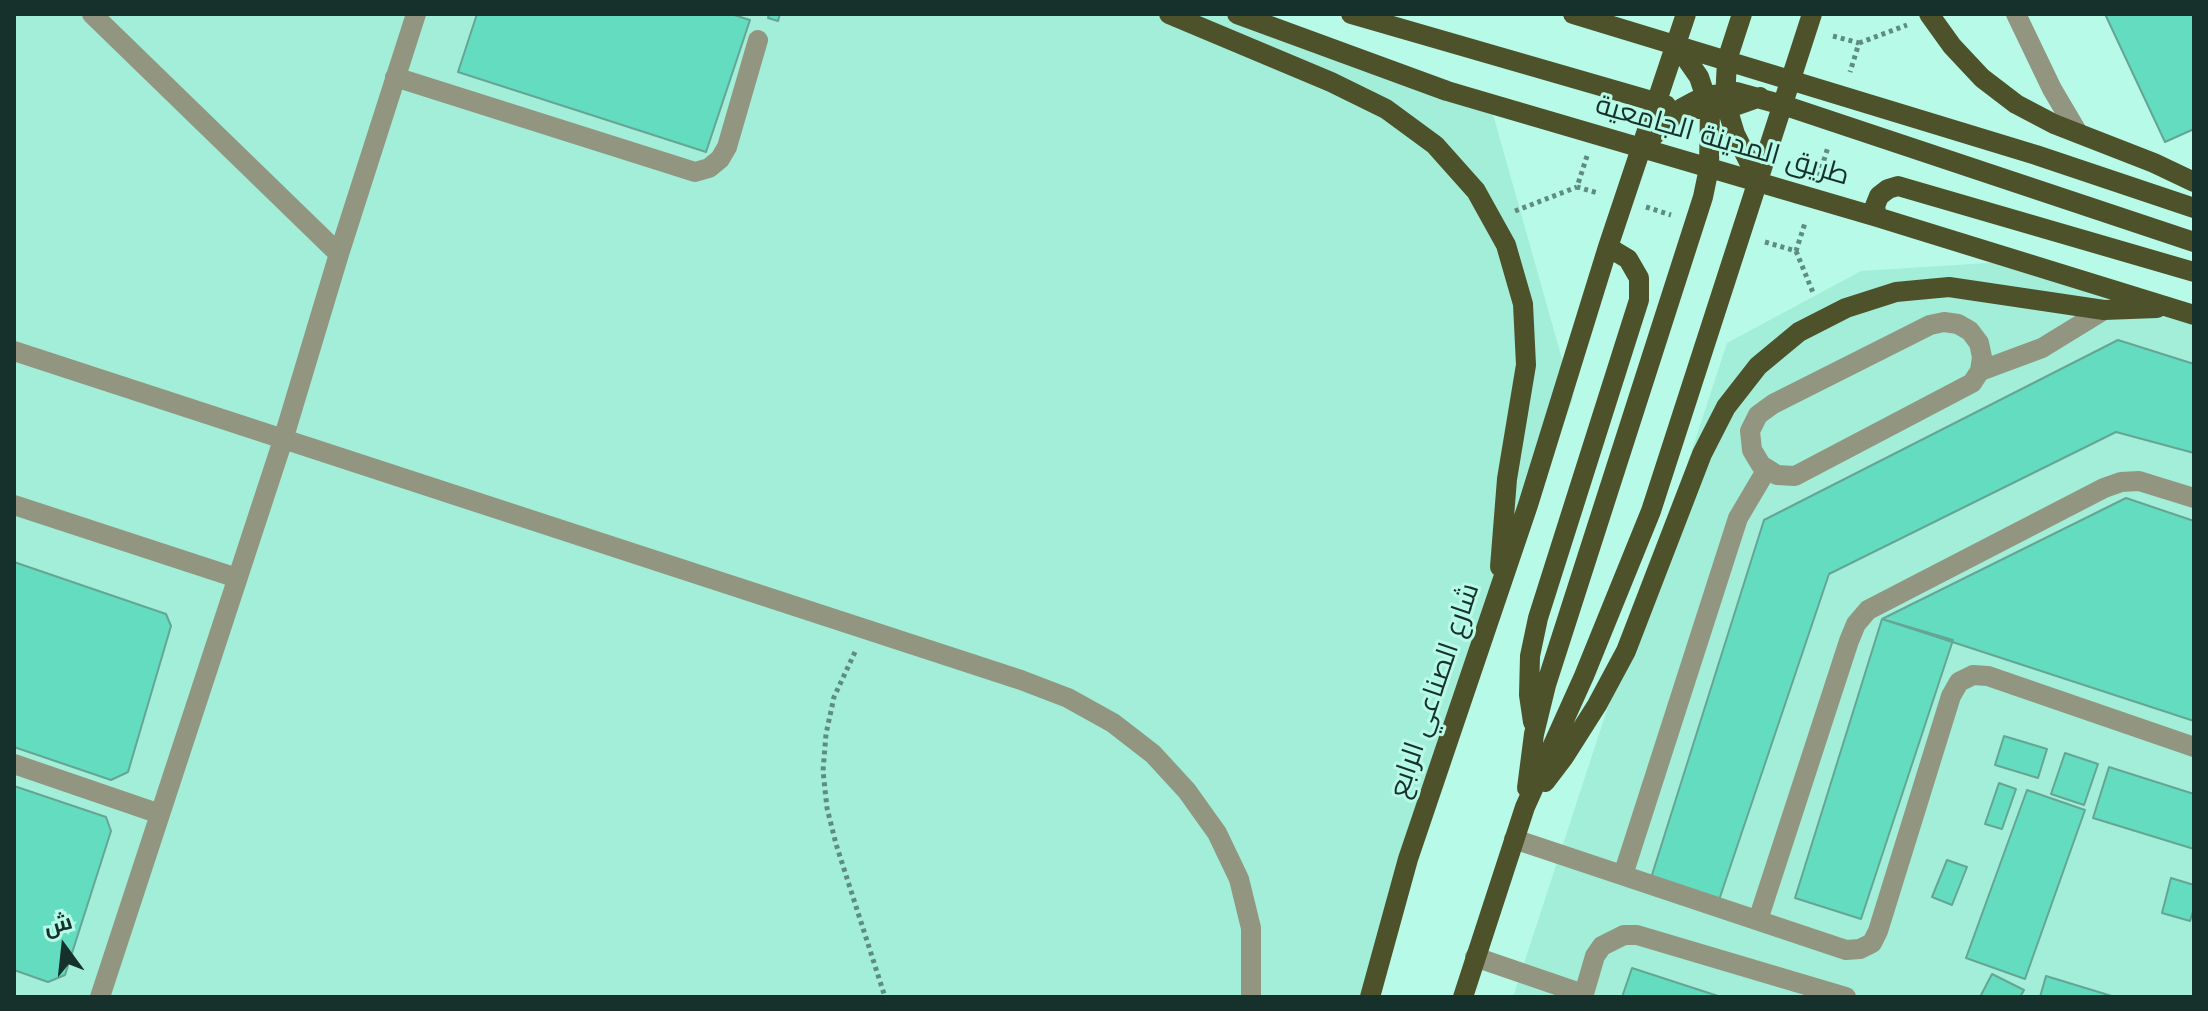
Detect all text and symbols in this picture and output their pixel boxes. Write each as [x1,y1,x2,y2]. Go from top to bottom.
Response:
street label: طريق المدينة الجامعية [1591,90,1853,194]
street label: شارع الصناعي الرابع [1384,580,1488,802]
text: ش [40,905,76,943]
north arrow [24,907,104,987]

